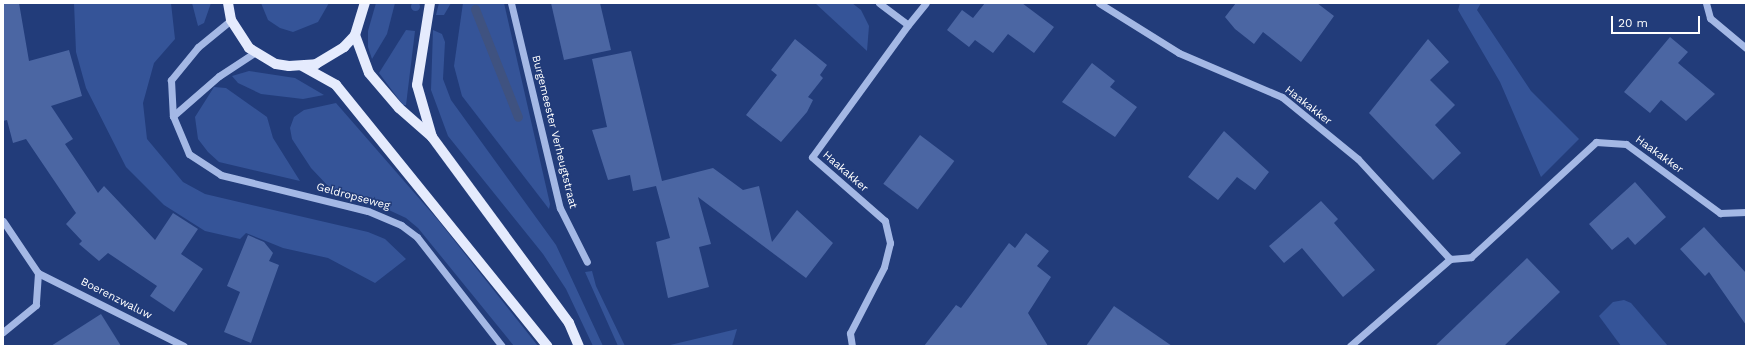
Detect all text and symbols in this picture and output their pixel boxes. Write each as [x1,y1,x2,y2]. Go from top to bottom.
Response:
scale bar [1613,8,1702,34]
text: 20 m [1618,16,1648,30]
street label: Burgemeester Verheugtstraat [528,54,580,210]
street label: Haakakker [1282,84,1334,128]
street label: Haakakker [1632,133,1686,177]
street label: Haakakker [820,149,870,195]
street label: Geldropseweg [315,181,391,213]
street label: Boerenzwaluw [78,275,154,323]

